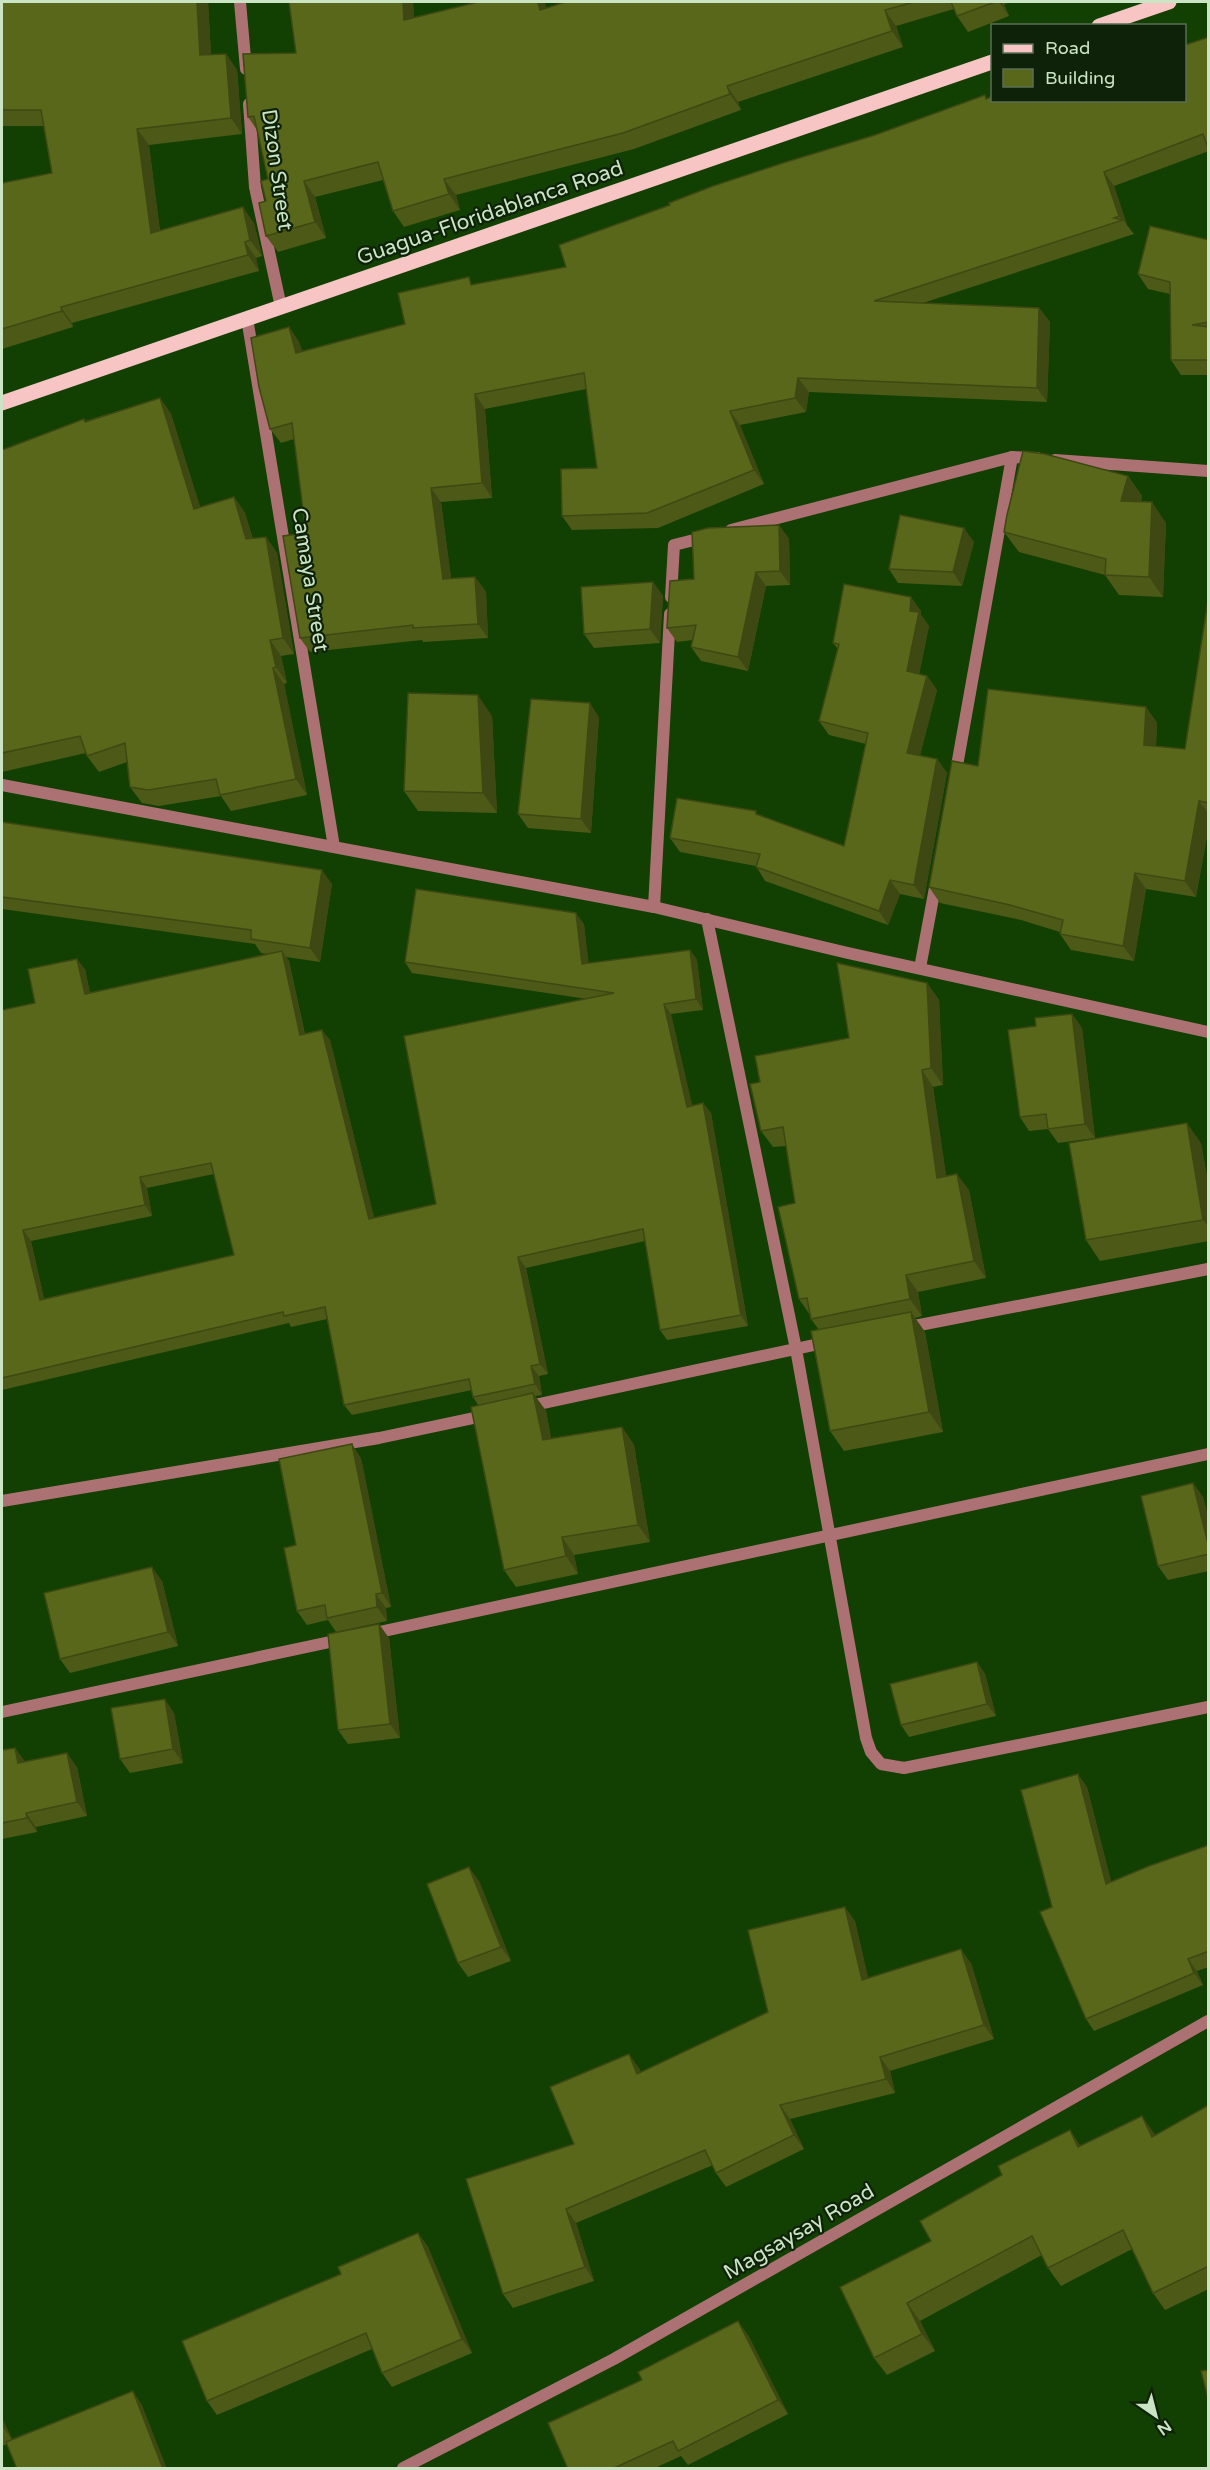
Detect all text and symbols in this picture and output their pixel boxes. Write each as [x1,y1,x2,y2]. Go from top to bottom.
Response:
legend [991,24,1186,102]
text: Road [1045,37,1090,59]
text: Building [1045,67,1115,89]
street label: Dizon Street [256,108,298,232]
street label: Guagua-Floridablanca Road [353,156,627,270]
street label: Camaya Street [286,506,334,654]
street label: Magsaysay Road [719,2179,879,2285]
north arrow [1126,2386,1186,2446]
text: N [1153,2416,1175,2439]

